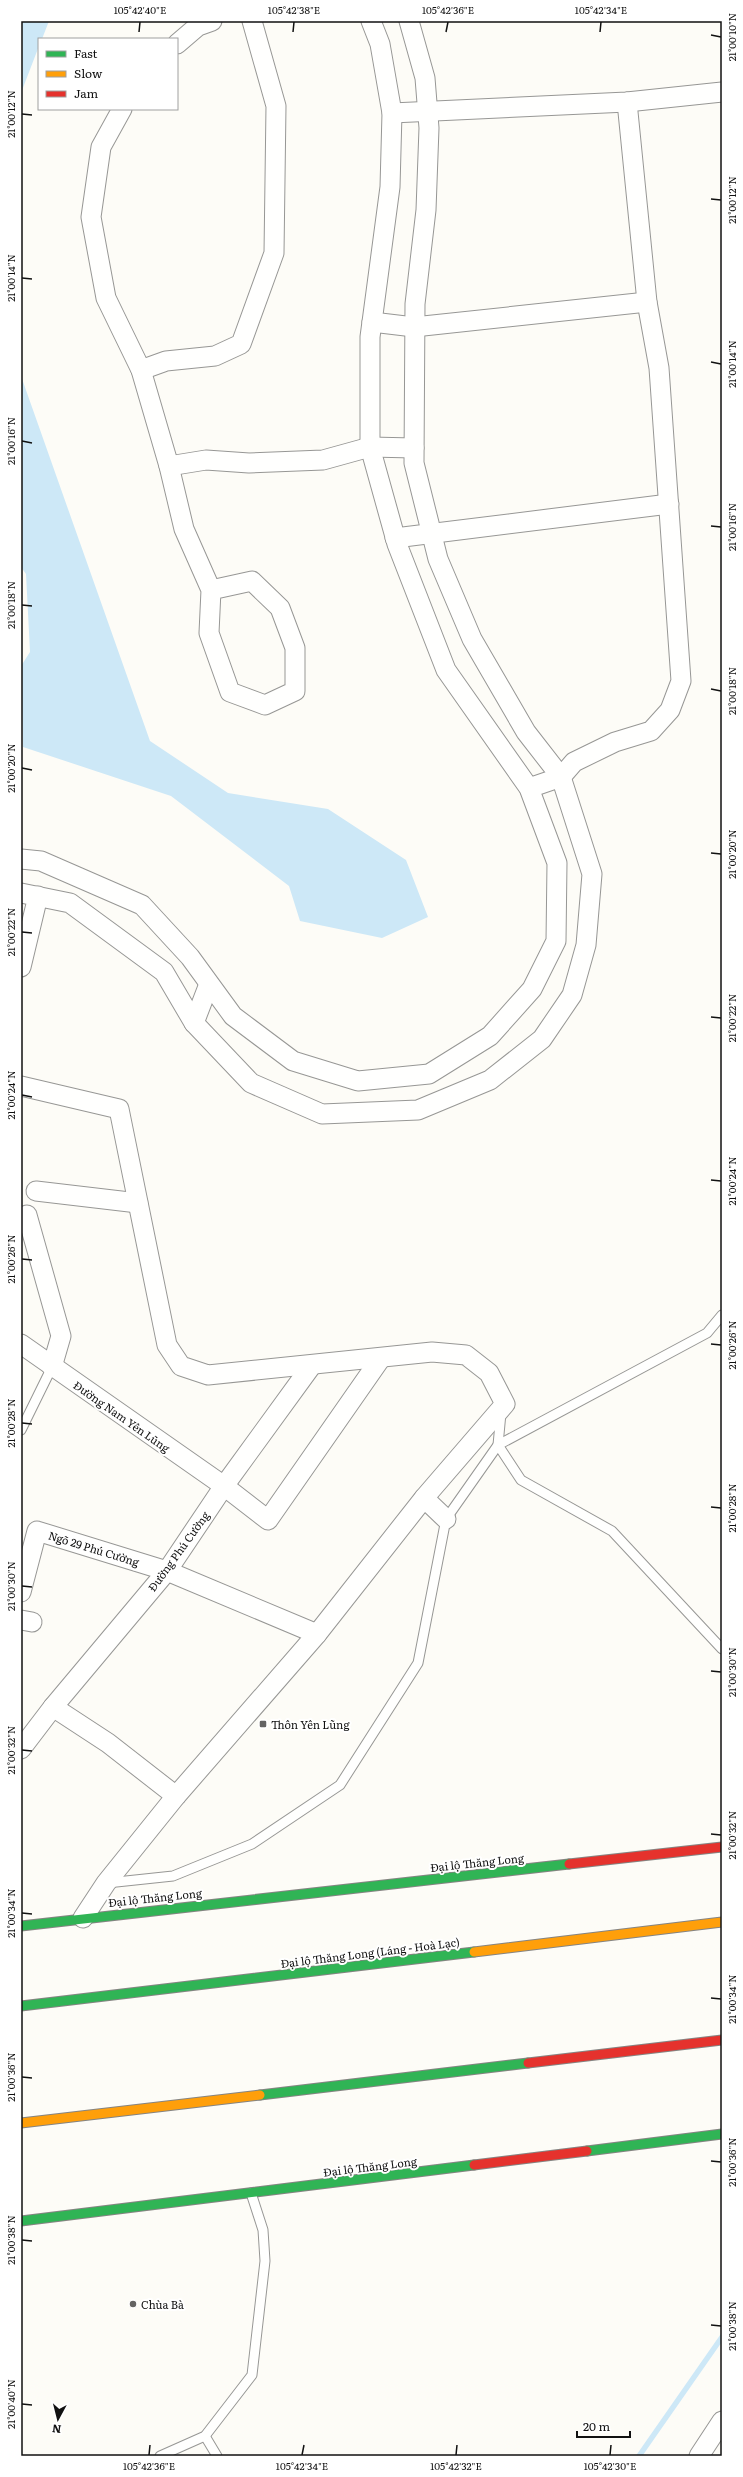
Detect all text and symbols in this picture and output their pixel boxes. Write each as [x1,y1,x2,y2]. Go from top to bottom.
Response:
text: 105°42'40"E [114,2,166,17]
text: 105°42'38"E [268,2,320,17]
text: 105°42'36"E [422,2,474,17]
text: 105°42'34"E [575,2,627,17]
text: 21°00'10"N [724,13,739,61]
legend [38,38,178,110]
text: Fast [74,44,98,62]
text: Slow [74,64,103,82]
text: Jam [74,84,99,102]
text: 21°00'12"N [3,90,18,138]
text: 21°00'12"N [724,176,739,224]
text: 21°00'14"N [3,254,18,302]
text: 21°00'14"N [724,340,739,388]
text: 21°00'16"N [3,417,18,465]
text: 21°00'16"N [724,503,739,551]
text: 21°00'18"N [3,581,18,629]
text: 21°00'18"N [724,667,739,715]
text: 21°00'20"N [3,743,18,793]
text: 21°00'20"N [724,829,739,879]
text: 21°00'22"N [3,908,18,956]
text: 21°00'22"N [724,994,739,1042]
text: 21°00'24"N [3,1070,18,1120]
text: 21°00'24"N [724,1156,739,1206]
text: 21°00'26"N [3,1235,18,1284]
text: 21°00'26"N [724,1321,739,1370]
street label: Đường Nam Yên Lũng [71,1377,174,1456]
text: 21°00'28"N [3,1398,18,1448]
text: 21°00'28"N [724,1483,739,1533]
street label: Đường Phú Cường [143,1507,213,1594]
street label: Ngõ 29 Phú Cường [47,1527,142,1570]
text: 21°00'30"N [3,1561,18,1611]
text: 21°00'30"N [724,1647,739,1697]
place label: Thôn Yên Lũng [271,1716,350,1732]
marker: Thôn Yên Lũng [258,1719,268,1729]
text: 21°00'32"N [3,1726,18,1774]
text: 21°00'32"N [724,1811,739,1859]
street label: Đại lộ Thăng Long [429,1849,526,1875]
street label: Đại lộ Thăng Long [107,1884,204,1910]
text: 21°00'34"N [3,1888,18,1938]
street label: Đại lộ Thăng Long (Láng - Hoà Lạc) [280,1933,460,1971]
text: 21°00'34"N [724,1974,739,2024]
text: 21°00'36"N [3,2052,18,2102]
text: 21°00'36"N [724,2137,739,2187]
street label: Đại lộ Thăng Long [322,2152,419,2180]
text: 21°00'38"N [3,2215,18,2265]
place label: Chùa Bà [141,2296,184,2312]
marker: Chùa Bà [128,2299,138,2309]
text: 21°00'38"N [724,2301,739,2351]
text: 21°00'40"N [3,2379,18,2429]
north arrow [38,2399,78,2439]
scale bar [577,2413,630,2439]
text: 20 m [583,2417,610,2435]
text: N [51,2421,62,2438]
text: 105°42'36"E [123,2458,175,2473]
text: 105°42'34"E [276,2458,328,2473]
text: 105°42'32"E [430,2458,482,2473]
text: 105°42'30"E [584,2458,636,2473]

